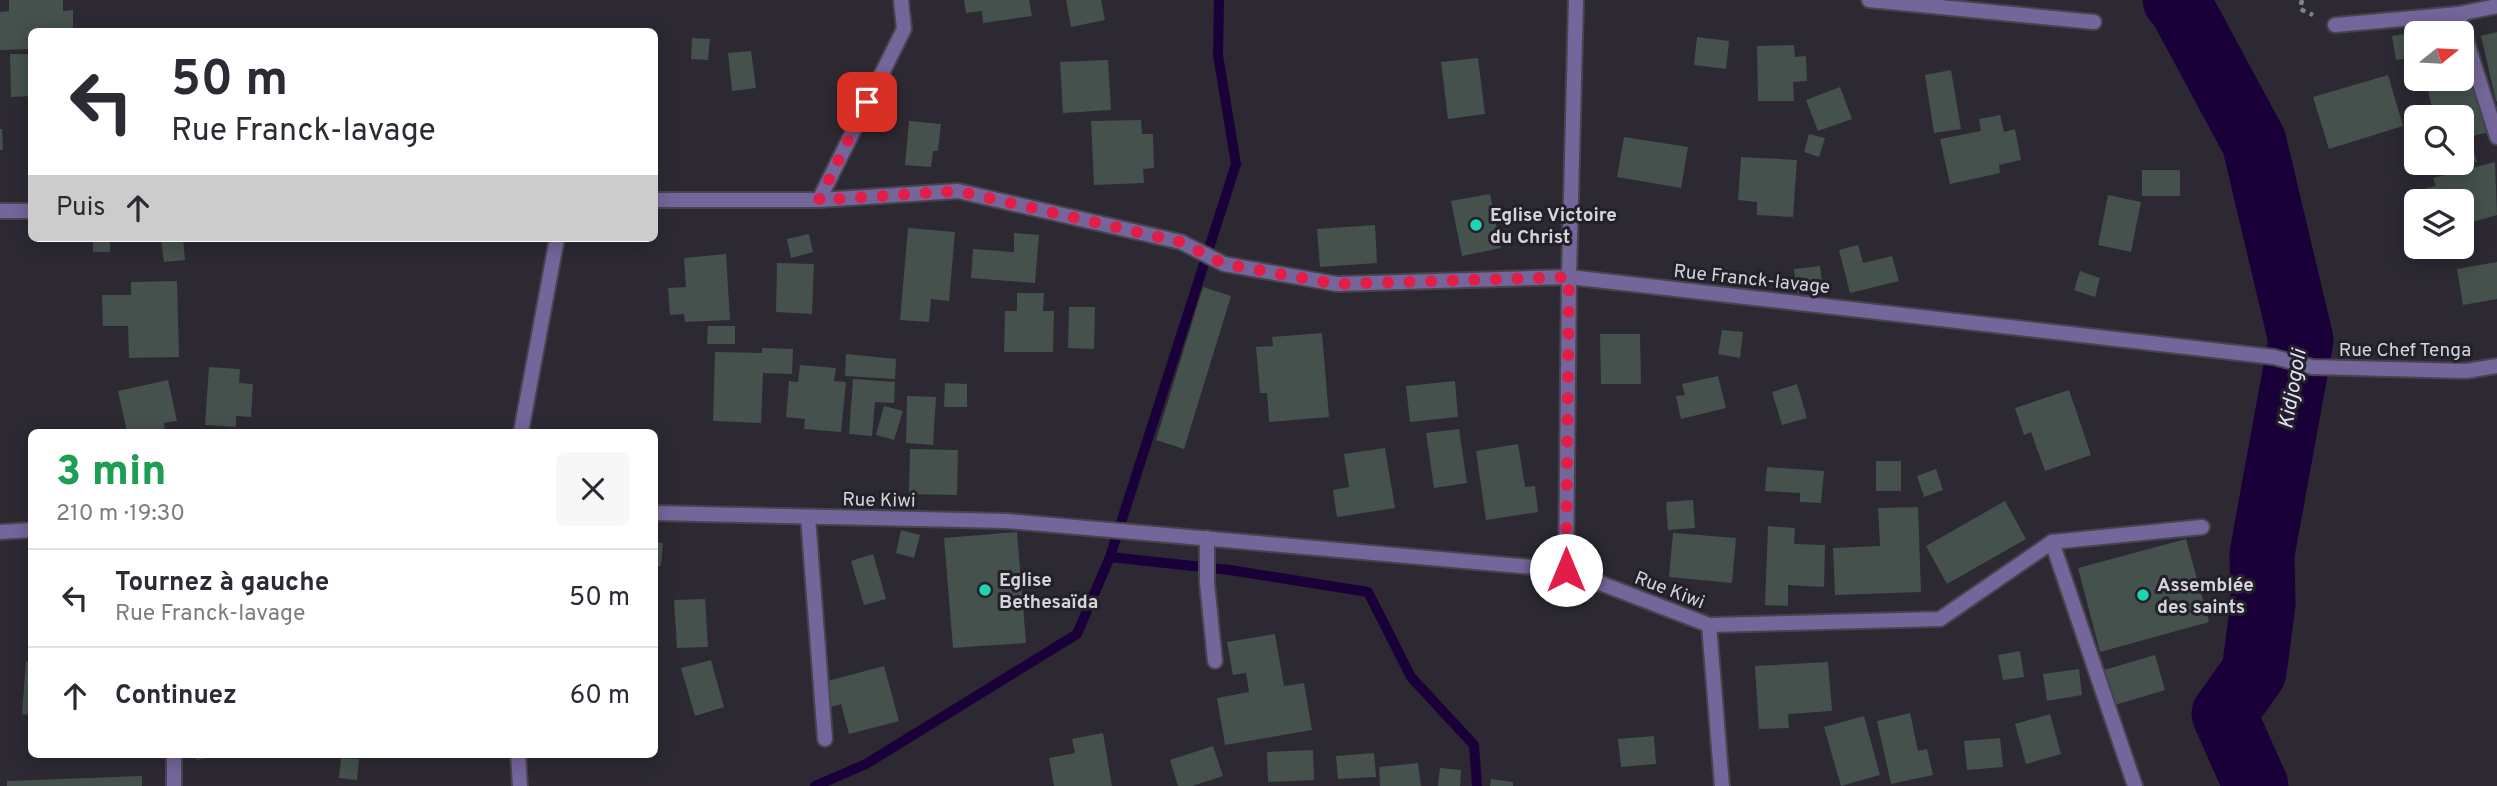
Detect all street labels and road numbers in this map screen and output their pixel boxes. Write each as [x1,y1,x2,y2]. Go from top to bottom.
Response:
street label: Rue Franck-lavage [1672,260,1831,300]
street label: Rue Chef Tenga [2339,339,2471,363]
street label: Rue Kiwi [842,488,916,514]
street label: Rue Kiwi [1631,567,1708,615]

